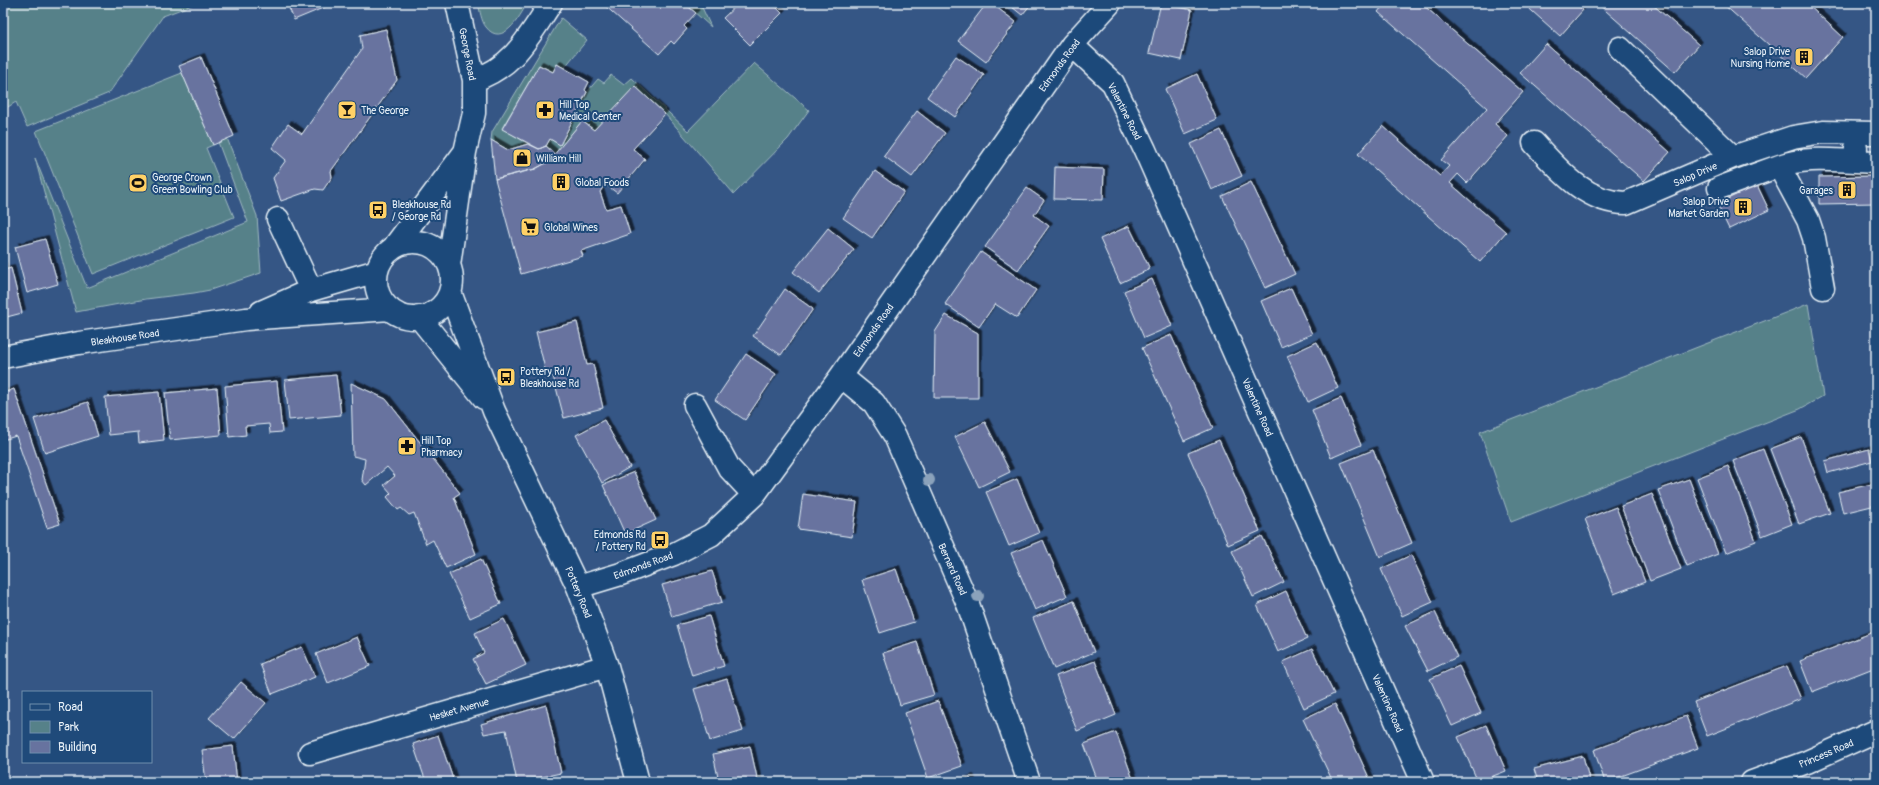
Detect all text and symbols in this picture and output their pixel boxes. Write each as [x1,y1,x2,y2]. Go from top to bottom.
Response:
street label: George Road [456,27,478,82]
street label: Edmonds Road [1037,37,1083,94]
place label: Salop Drive Nursing Home [1730,46,1790,70]
building icon: Salop Drive Nursing Home [1793,46,1815,68]
street label: Valentine Road [1105,81,1144,142]
bar icon: The George [336,99,358,121]
pharmacy icon: Hill Top Medical Center [534,99,556,121]
place label: Hill Top Medical Center [559,99,622,123]
place label: The George [361,105,409,117]
shop icon: William Hill [511,147,533,169]
place label: William Hill [536,153,581,165]
street label: Salop Drive [1672,160,1719,190]
building icon: Global Foods [550,171,572,193]
sports icon: George Crown Green Bowling Club [127,172,149,194]
place label: George Crown Green Bowling Club [152,172,233,196]
place label: Global Foods [575,177,630,189]
building icon: Garages [1836,179,1858,201]
place label: Garages [1799,185,1834,197]
place label: Salop Drive Market Garden [1668,196,1729,220]
building icon: Salop Drive Market Garden [1732,196,1754,218]
bus stop icon: Bleakhouse Rd / George Rd [367,199,389,221]
place label: Bleakhouse Rd / George Rd [392,199,451,223]
supermarket icon: Global Wines [519,216,541,238]
place label: Global Wines [544,222,598,234]
street label: Edmonds Road [851,302,897,359]
street label: Bleakhouse Road [90,327,160,349]
bus stop icon: Pottery Rd / Bleakhouse Rd [495,366,517,388]
place label: Pottery Rd / Bleakhouse Rd [520,366,579,390]
street label: Valentine Road [1239,376,1275,438]
pharmacy icon: Hill Top Pharmacy [396,435,418,457]
place label: Hill Top Pharmacy [421,435,463,459]
place label: Edmonds Rd / Pottery Rd [594,529,646,553]
bus stop icon: Edmonds Rd / Pottery Rd [649,529,671,551]
street label: Bernard Road [935,542,969,597]
street label: Edmonds Road [612,550,675,582]
street label: Pottery Road [562,565,594,620]
street label: Valentine Road [1369,672,1405,734]
legend [22,691,152,763]
street label: Hesket Avenue [428,696,490,724]
text: Road [58,700,83,715]
text: Park [58,720,79,735]
street label: Princess Road [1797,737,1856,771]
text: Building [58,740,97,755]

